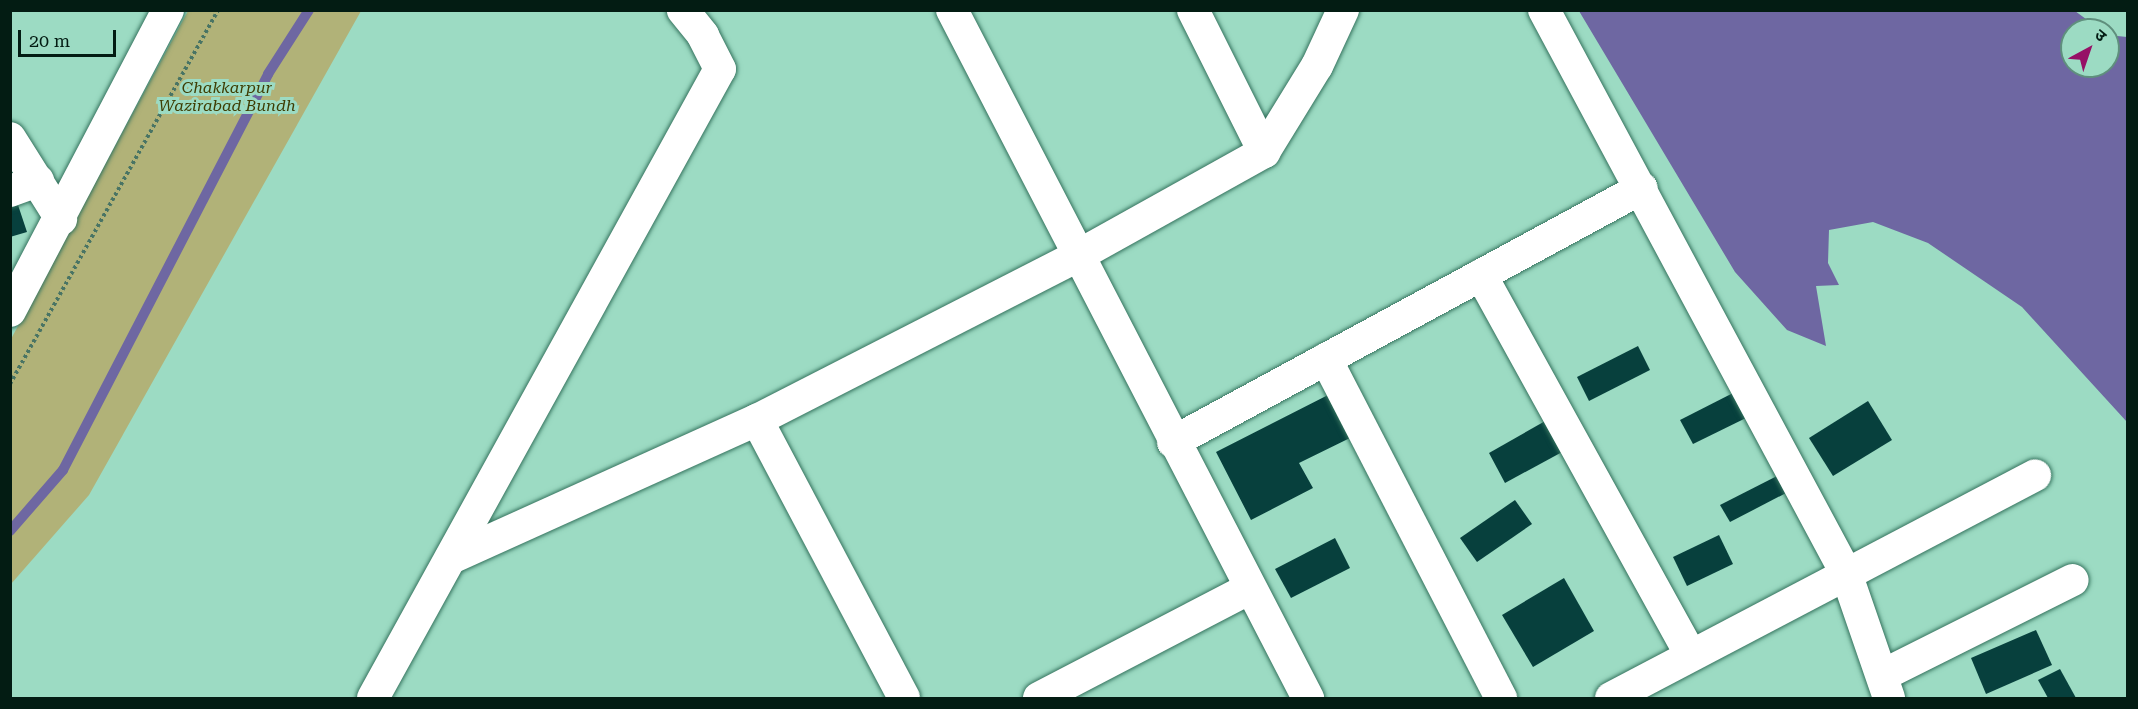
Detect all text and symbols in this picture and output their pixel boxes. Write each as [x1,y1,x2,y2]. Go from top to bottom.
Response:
scale bar [21,18,118,56]
north arrow [2060,18,2120,78]
text: उ [2091,25,2110,46]
text: 20 m [29,30,70,51]
park label: Chakkarpur Wazirabad Bundh [158,78,296,116]

